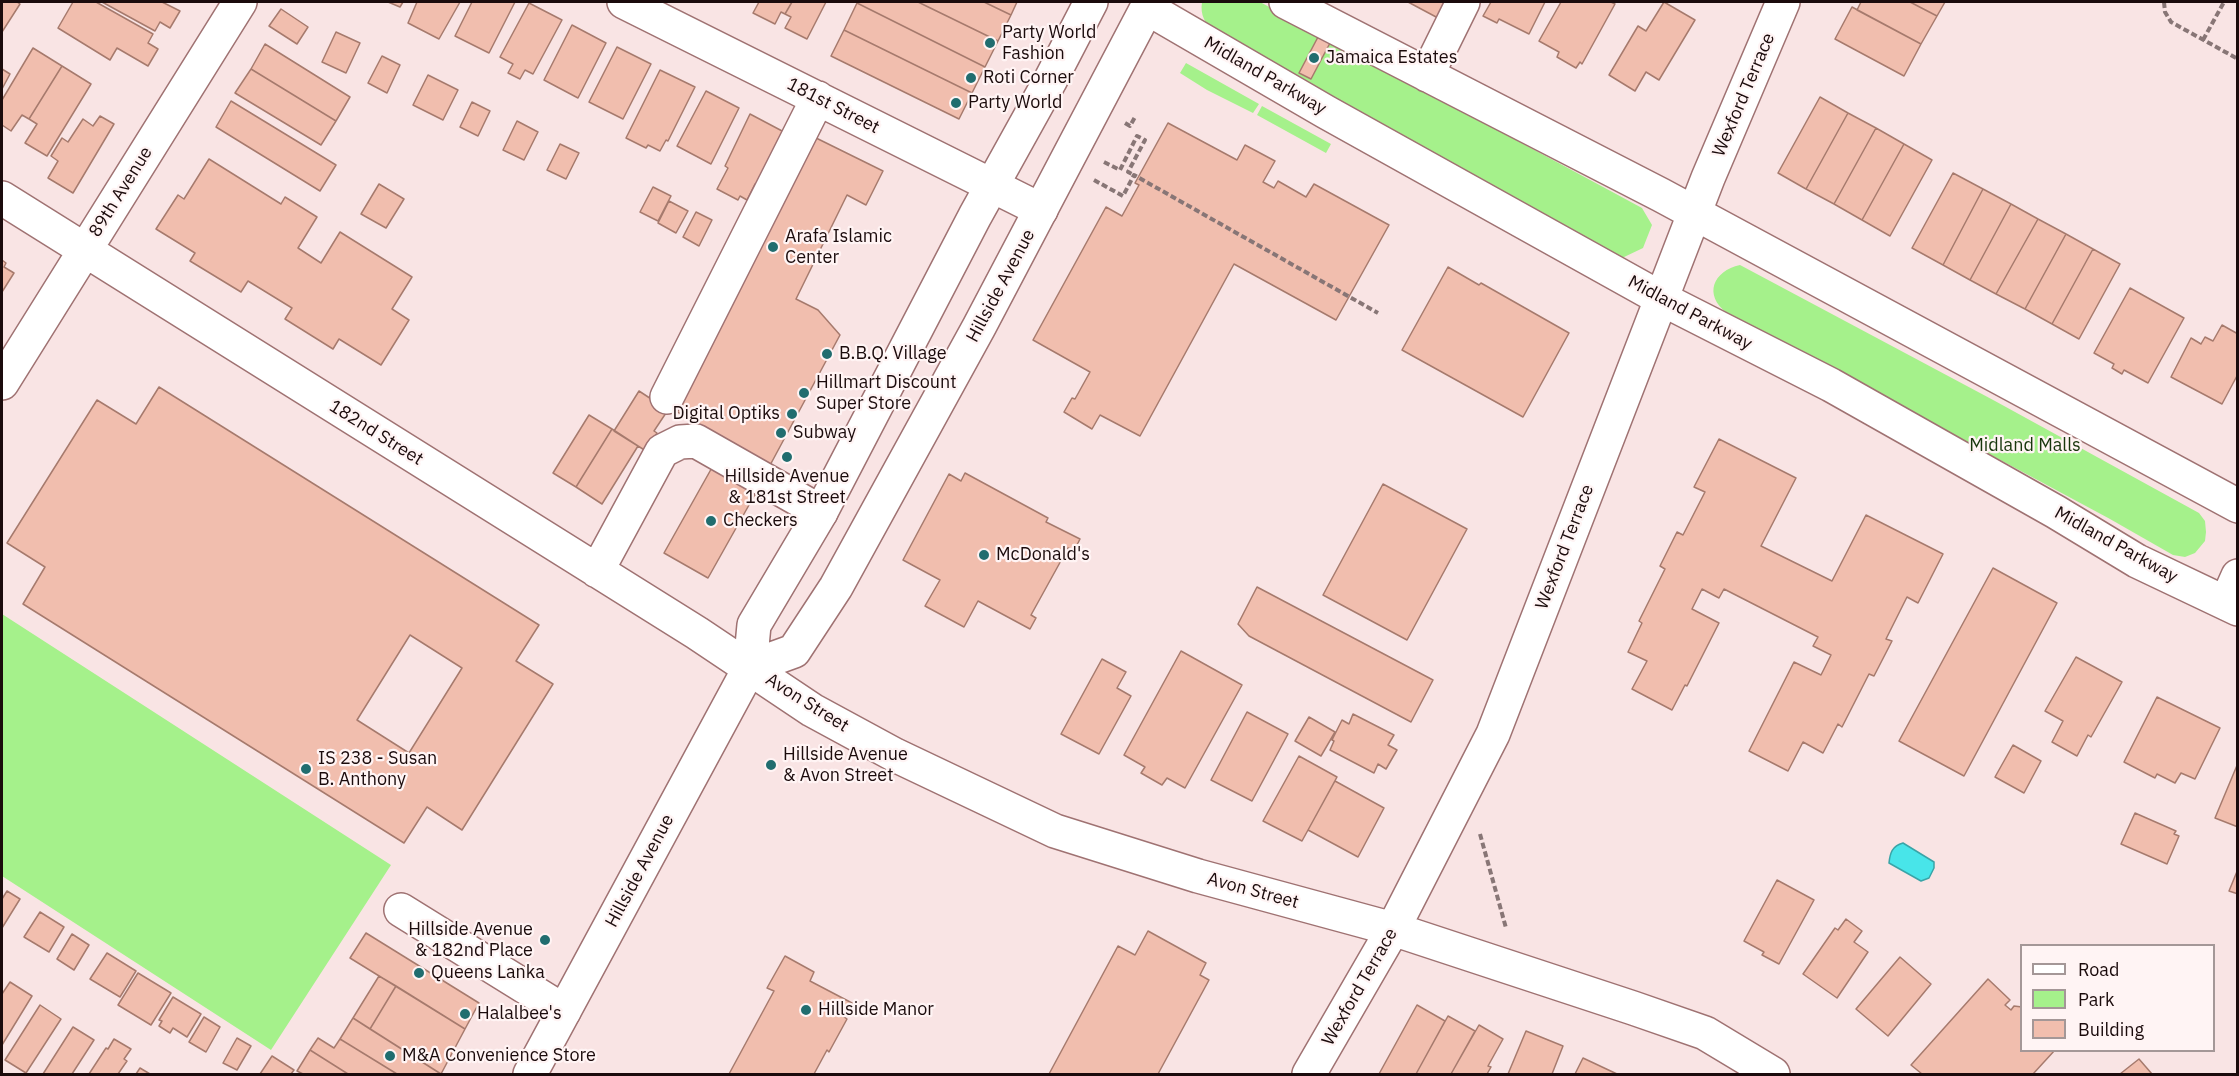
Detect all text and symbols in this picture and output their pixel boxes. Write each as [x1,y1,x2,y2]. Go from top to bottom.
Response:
place label: Party World Fashion [1002,22,1096,64]
street label: Wexford Terrace [1708,30,1780,160]
street label: Midland Parkway [1200,32,1330,120]
marker: Party World Fashion [983,36,997,50]
place label: Jamaica Estates [1326,47,1457,69]
marker: Jamaica Estates [1307,51,1321,65]
place label: Roti Corner [983,67,1074,89]
marker: Roti Corner [964,71,978,85]
street label: 181st Street [783,73,883,139]
place label: Party World [968,92,1062,114]
marker: Party World [949,96,963,110]
street label: 89th Avenue [85,143,157,241]
place label: Arafa Islamic Center [785,226,892,268]
street label: Hillside Avenue [962,226,1040,346]
marker: Arafa Islamic Center [766,240,780,254]
street label: Midland Parkway [1624,271,1756,355]
place label: B.B.Q. Village [839,343,947,365]
marker: B.B.Q. Village [820,347,834,361]
place label: Hillmart Discount Super Store [816,372,957,415]
marker: Hillmart Discount Super Store [797,386,811,400]
street label: 182nd Street [325,396,427,470]
place label: Digital Optiks [672,403,780,425]
marker: Digital Optiks [785,407,799,421]
place label: Subway [793,422,856,444]
marker: Subway [774,426,788,440]
park label: Midland Malls [1969,435,2081,457]
marker: Hillside Avenue & 181st Street [780,450,794,464]
place label: Hillside Avenue & 181st Street [725,466,849,508]
street label: Wexford Terrace [1531,481,1599,613]
street label: Midland Parkway [2051,502,2181,588]
place label: Checkers [723,510,798,532]
marker: Checkers [704,514,718,528]
place label: McDonald's [996,544,1090,566]
marker: McDonald's [977,548,991,562]
street label: Avon Street [761,669,853,737]
place label: Hillside Avenue & Avon Street [783,744,908,786]
place label: IS 238 - Susan B. Anthony [318,748,437,790]
marker: Hillside Avenue & Avon Street [764,758,778,772]
marker: IS 238 - Susan B. Anthony [299,762,313,776]
street label: Hillside Avenue [601,811,679,931]
street label: Avon Street [1205,868,1301,914]
place label: Hillside Avenue & 182nd Place [408,919,533,962]
street label: Wexford Terrace [1318,924,1402,1050]
marker: Hillside Avenue & 182nd Place [538,933,552,947]
legend [2020,944,2215,1052]
text: Road [2078,958,2119,981]
place label: Queens Lanka [431,962,545,984]
marker: Queens Lanka [412,966,426,980]
text: Park [2078,988,2114,1011]
place label: Hillside Manor [818,999,934,1021]
place label: Halalbee's [477,1003,562,1025]
marker: Hillside Manor [799,1003,813,1017]
marker: Halalbee's [458,1007,472,1021]
text: Building [2078,1018,2144,1041]
place label: M&A Convenience Store [402,1045,596,1067]
marker: M&A Convenience Store [383,1049,397,1063]

